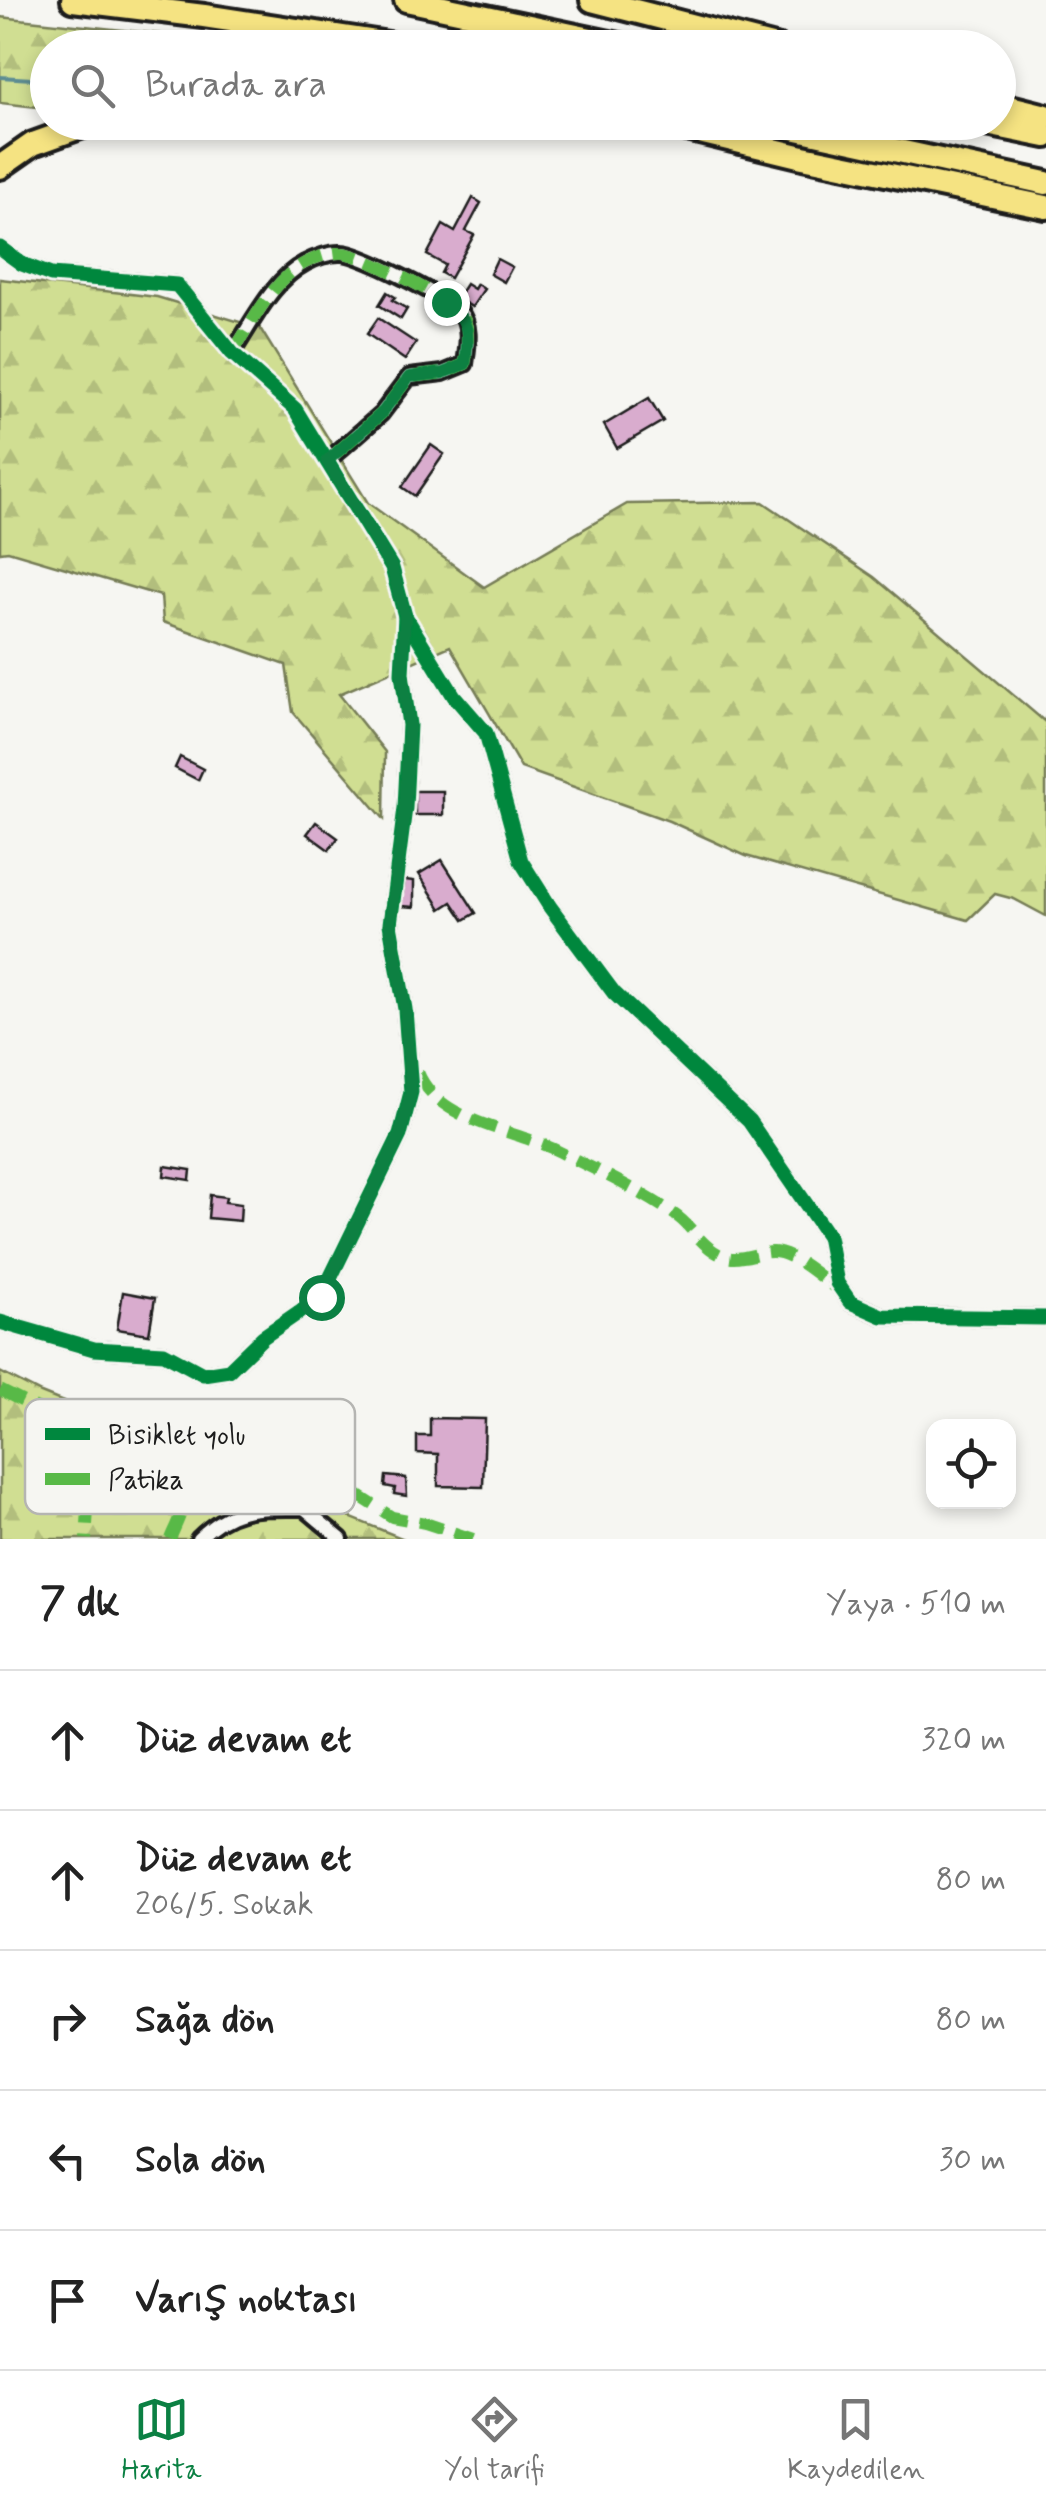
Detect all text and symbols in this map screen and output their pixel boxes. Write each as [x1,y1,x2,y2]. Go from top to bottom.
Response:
search box [30,30,1016,140]
icon: search [65,58,120,113]
text: Burada ara [145,61,327,110]
route end [424,280,470,326]
route start [299,1275,345,1321]
legend [25,1399,355,1514]
text: Bisiklet yolu [108,1418,246,1455]
map controls [926,1419,1016,1509]
button: locate [926,1419,1016,1509]
text: Patika [108,1463,184,1500]
text: 7 dk [40,1577,120,1632]
text: Yaya · 510 m [826,1583,1006,1625]
icon: ahead [40,1713,95,1768]
text: Düz devam et [135,1716,352,1765]
text: 320 m [921,1719,1006,1761]
text: Düz devam et [135,1835,352,1884]
icon: ahead [40,1853,95,1908]
text: 80 m [936,1859,1006,1901]
text: 206/5. Sokak [135,1884,313,1926]
icon: right [40,1993,95,2048]
text: Sağa dön [135,1996,275,2045]
text: 80 m [936,1999,1006,2041]
icon: left [40,2133,95,2188]
text: Sola dön [135,2136,266,2185]
text: 30 m [939,2139,1006,2181]
icon: arrive [40,2273,95,2328]
text: Varış noktası [135,2276,358,2325]
tab: Harita [121,2392,202,2489]
tab: Yol tarifi [444,2392,545,2489]
tab: Kaydedilen [787,2392,925,2489]

